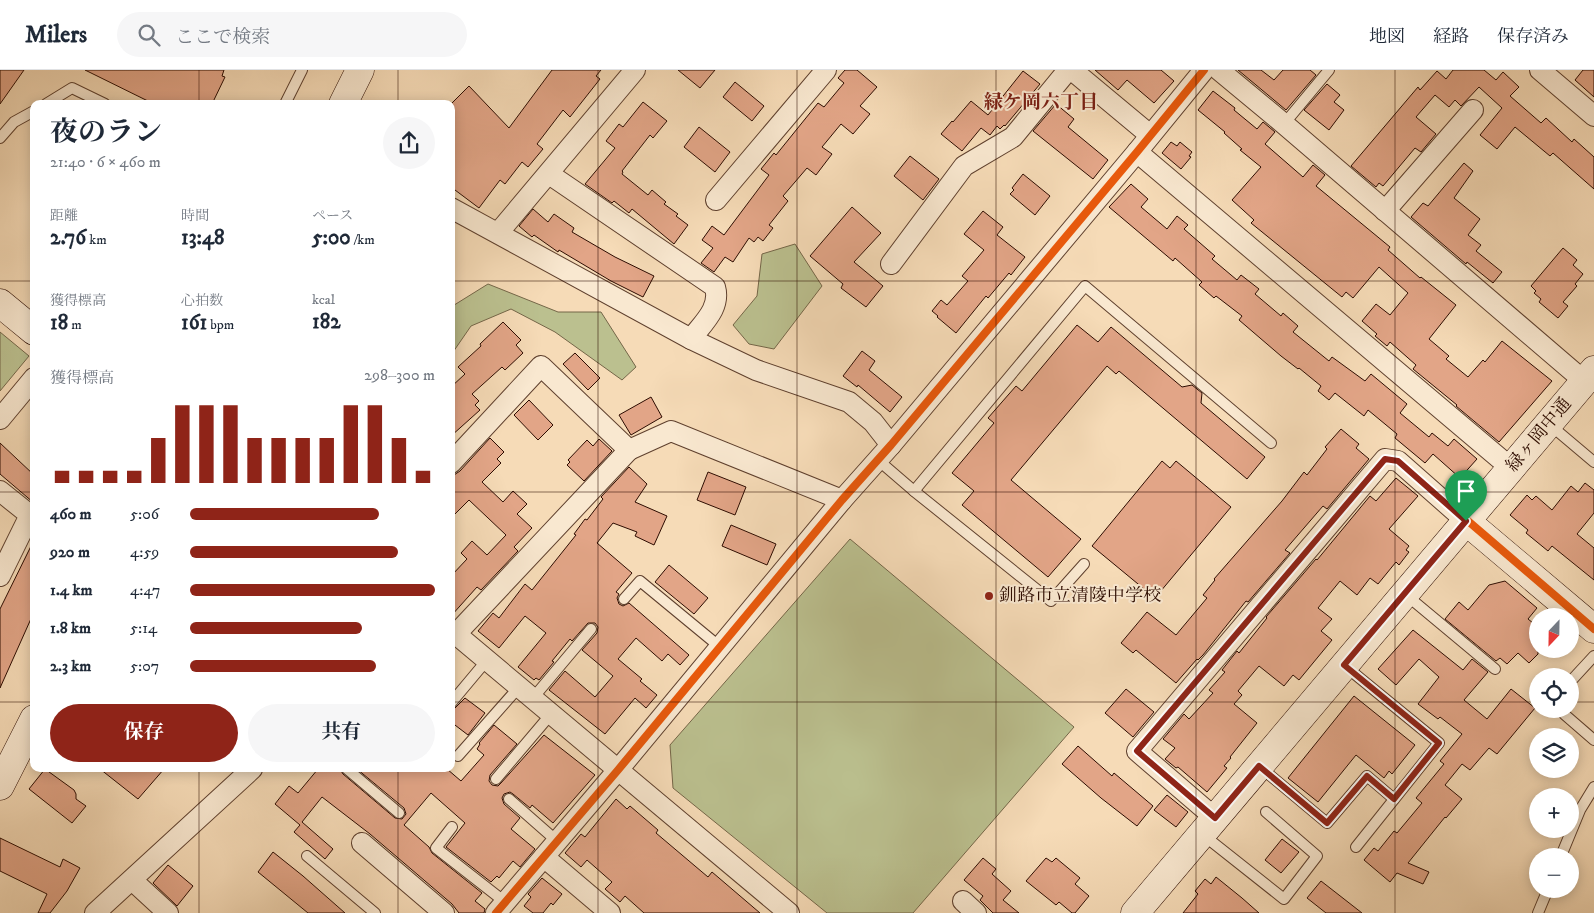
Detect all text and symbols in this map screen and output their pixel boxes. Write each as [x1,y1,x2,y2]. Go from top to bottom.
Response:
search box [117,12,467,57]
text: Milers [25,20,87,50]
icon: search [135,21,163,49]
text: ここで検索 [175,26,270,49]
text: 地図 [1369,26,1405,48]
text: 経路 [1433,26,1469,48]
text: 保存済み [1497,26,1569,48]
district label: 緑ケ岡六丁目 [984,91,1098,114]
text: 夜のラン [50,115,162,150]
button: share [383,117,435,169]
text: 21:40 · 6 × 460 m [50,152,161,172]
text: 距離 [50,207,78,225]
text: 時間 [181,207,209,225]
text: ペース [312,207,353,225]
text: 2.76 [50,225,86,251]
text: 13:48 [181,225,225,251]
text: 5:00 [312,225,351,251]
text: km [86,231,107,249]
text: /km [351,231,375,249]
text: kcal [312,291,335,309]
text: 獲得標高 [50,292,106,310]
text: 心拍数 [181,292,223,310]
text: 182 [312,309,341,335]
text: 18 [50,310,68,336]
text: 161 [181,310,207,336]
text: m [68,316,82,334]
text: bpm [207,316,234,334]
text: 298–300 m [364,365,435,385]
text: 獲得標高 [50,368,114,388]
street label: 緑ヶ岡中通 [1502,393,1576,477]
pin [1445,470,1487,521]
icon: arrive [1452,477,1480,505]
text: 460 m [50,504,92,524]
text: 5:06 [130,504,159,524]
text: 920 m [50,542,90,562]
text: 4:59 [130,542,159,562]
text: 1.4 km [50,580,92,600]
text: 4:47 [130,580,161,600]
place label: 釧路市立清陵中学校 [999,585,1161,607]
marker: 釧路市立清陵中学校 [983,590,995,602]
north arrow [1529,608,1579,658]
map controls [1529,608,1579,898]
text: 1.8 km [50,618,91,638]
text: 5:14 [130,618,157,638]
text: 2.3 km [50,656,91,676]
text: 5:07 [130,656,159,676]
button: locate [1529,668,1579,718]
button: 保存 [50,704,238,762]
button: 共有 [248,704,435,762]
button: layers [1529,728,1579,778]
button: + [1529,788,1579,838]
button: − [1529,848,1579,898]

